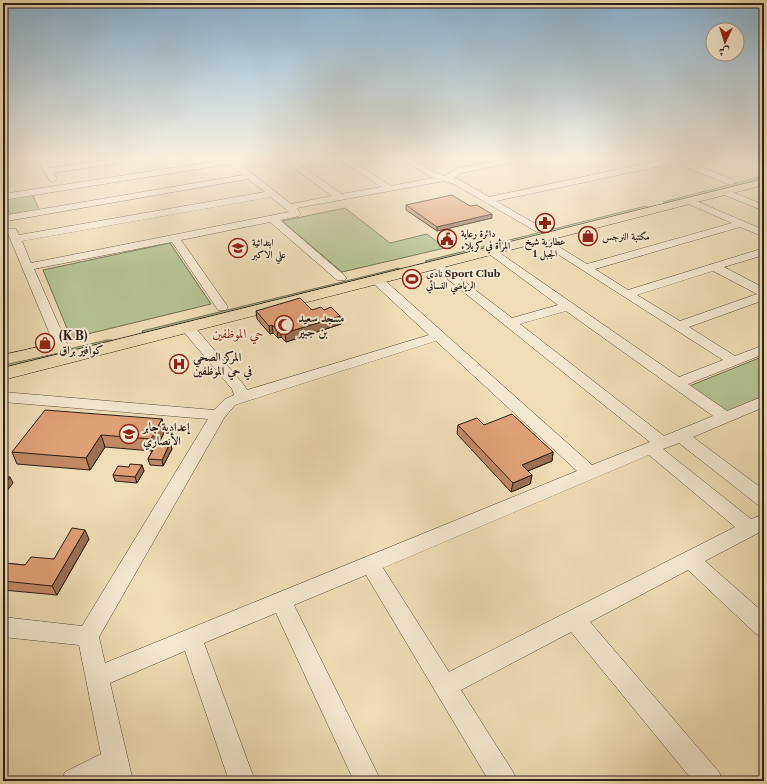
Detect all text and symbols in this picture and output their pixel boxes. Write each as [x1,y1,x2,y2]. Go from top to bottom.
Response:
north arrow [705,22,745,62]
text: ش [718,45,730,59]
pharmacy icon: عطارية شيخ الجبل 1 [534,212,556,234]
shop icon: مكتبة النرجس [577,225,599,247]
place label: دائرة رعاية المرأة في كربلاء [461,227,510,254]
public building icon: دائرة رعاية المرأة في كربلاء [436,228,458,250]
place label: مكتبة النرجس [602,230,650,244]
place label: عطارية شيخ الجبل 1 [525,235,565,261]
place label: ابتدائية علي الاكبر [251,236,286,265]
school or university icon: ابتدائية علي الاكبر [227,237,249,259]
place label: نادي Sport Club الرياضي النسائي [425,267,501,295]
sports icon: نادي Sport Club الرياضي النسائي [401,268,423,290]
place label: مسجد سعيد بن جبير [296,310,345,339]
mosque icon: مسجد سعيد بن جبير [273,314,295,336]
district label: حي الموظفين [212,325,264,345]
place label: (K B) كوافير براق [59,328,104,358]
shop icon: (K B) كوافير براق [34,332,56,354]
place label: المركز الصحي في حي الموظفين [193,349,253,381]
hospital icon: المركز الصحي في حي الموظفين [168,353,190,375]
place label: إعدادية جابر الأنصاري [141,419,191,451]
school or university icon: إعدادية جابر الأنصاري [118,423,140,445]

